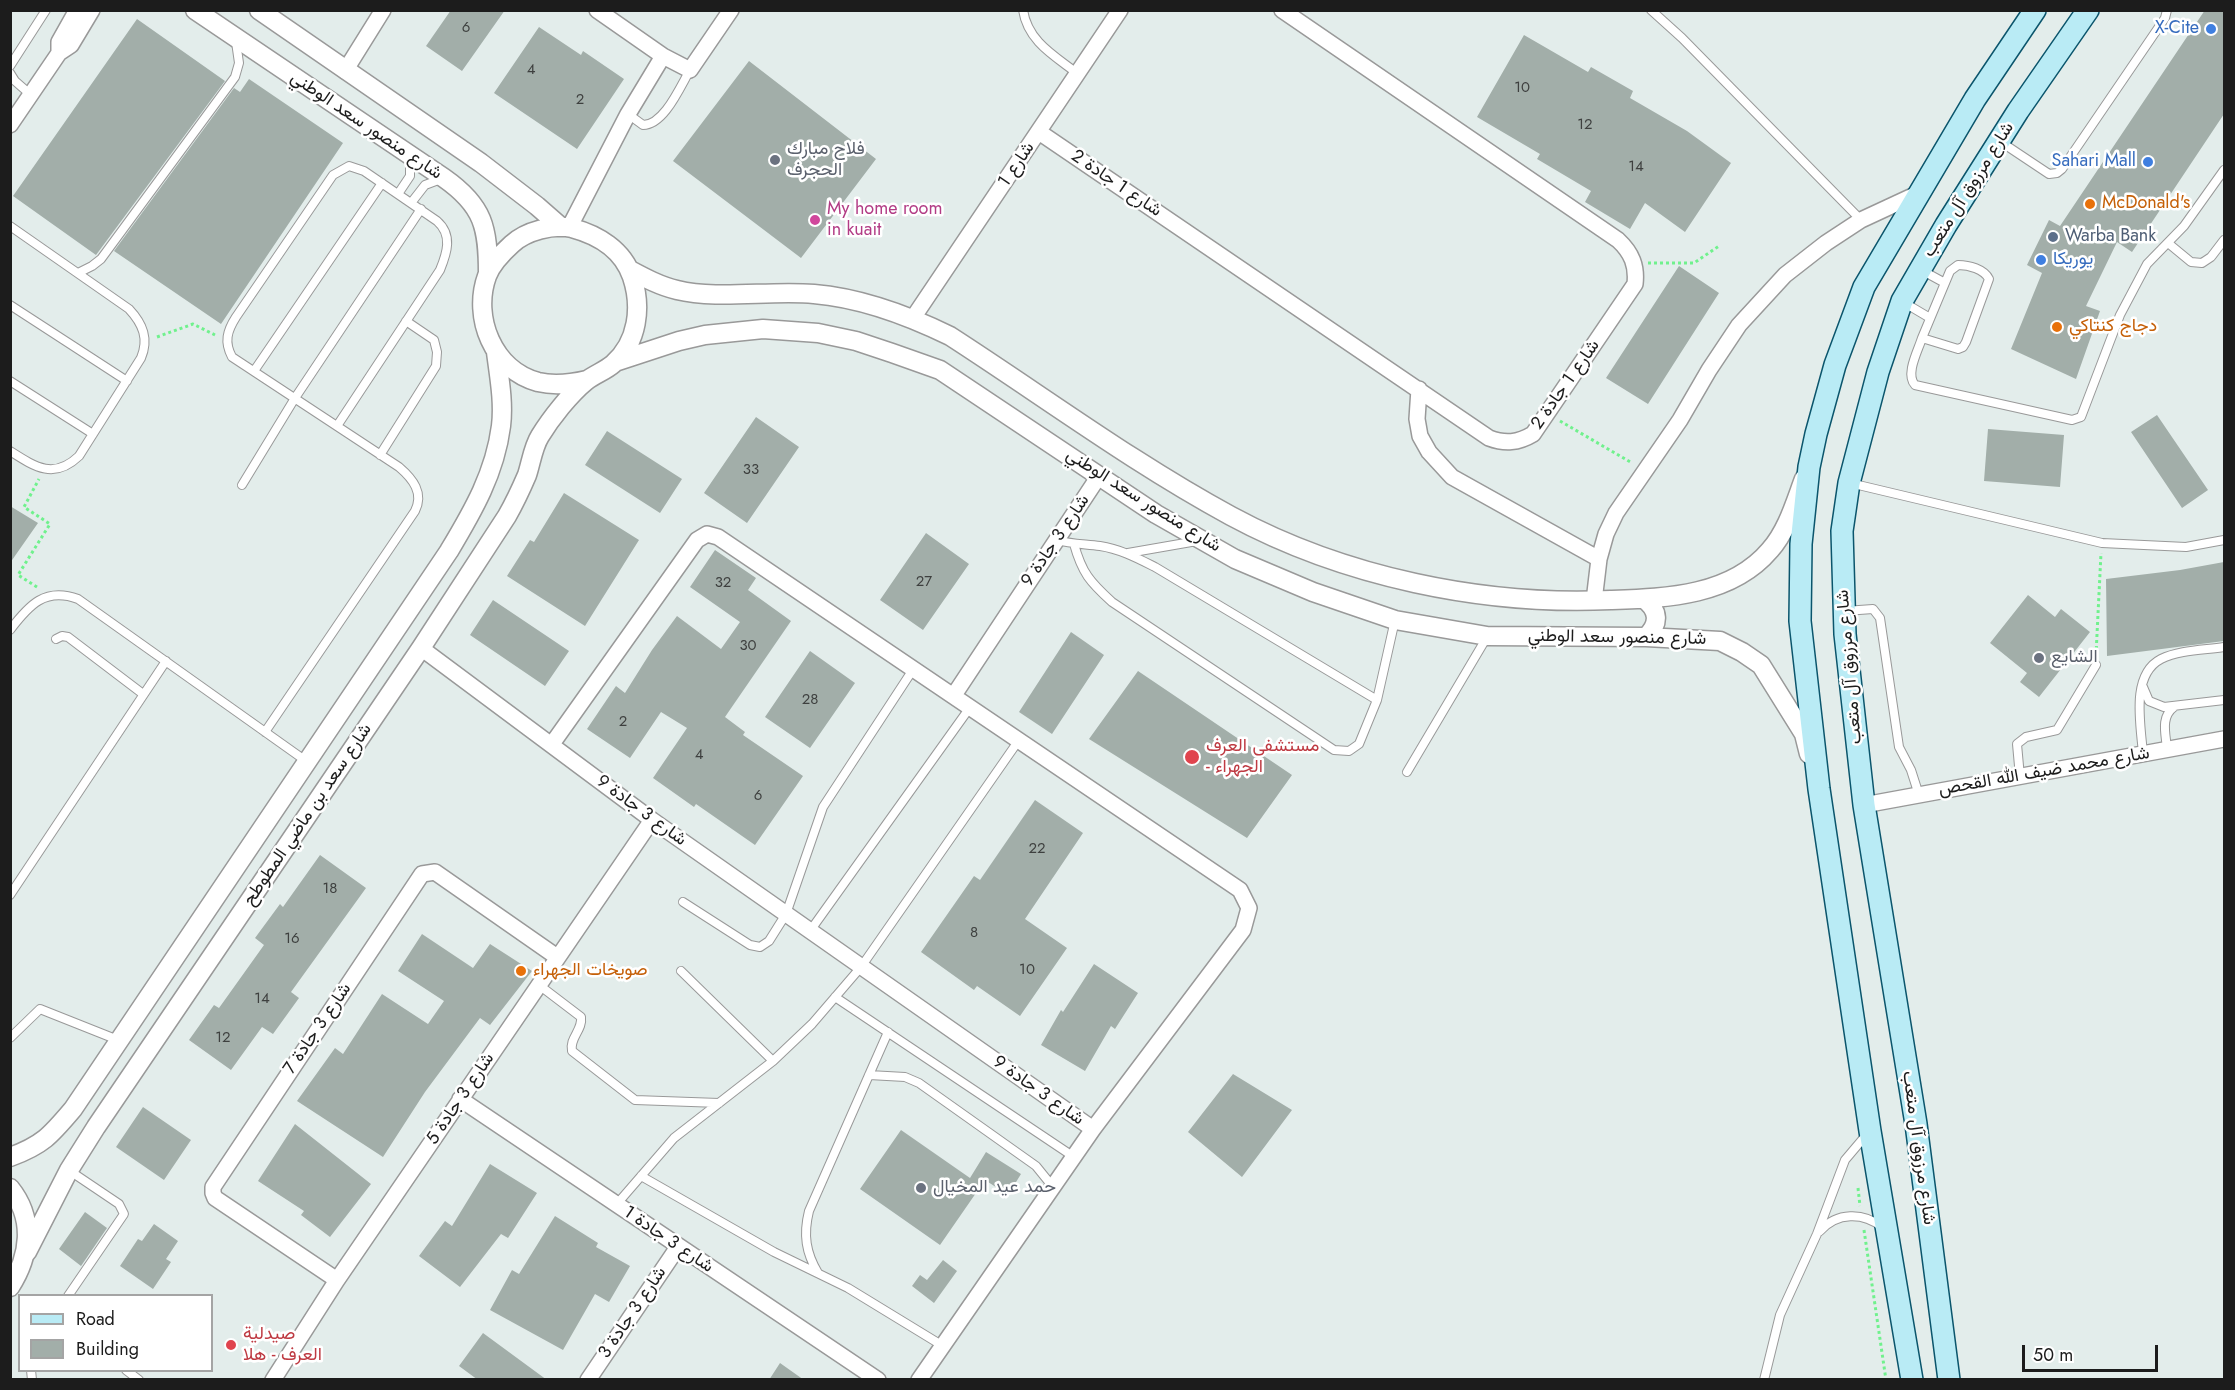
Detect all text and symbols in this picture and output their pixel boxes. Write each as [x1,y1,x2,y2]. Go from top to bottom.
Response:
place label: X-Cite [2155,18,2199,40]
house number: 6 [462,19,470,37]
marker: X-Cite [2204,22,2218,36]
house number: 4 [527,61,535,79]
street label: شارع منصور سعد الوطني [286,67,446,185]
house number: 10 [1514,79,1530,97]
house number: 2 [576,91,584,109]
house number: 12 [1577,116,1593,134]
street label: شارع مرزوق آل متعب [1919,119,2019,261]
street label: شارع 1 [994,138,1040,192]
place label: فلاح مبارك الحجرف [787,139,865,182]
street label: شارع 1 جادة 2 [1067,146,1165,222]
place label: Sahari Mall [2052,151,2136,173]
marker: فلاح مبارك الحجرف [768,153,782,167]
marker: Sahari Mall [2141,155,2155,169]
house number: 14 [1628,158,1644,176]
place label: McDonald's [2102,193,2190,215]
marker: McDonald's [2083,197,2097,211]
place label: My home room in kuait [827,199,942,242]
marker: My home room in kuait [808,213,822,227]
place label: Warba Bank [2065,226,2156,248]
marker: Warba Bank [2046,230,2060,244]
place label: يوريكا [2053,249,2093,271]
marker: يوريكا [2034,253,2048,267]
place label: دجاج كنتاكي [2069,316,2157,338]
marker: دجاج كنتاكي [2050,320,2064,334]
street label: شارع 1 جادة 2 [1527,336,1605,434]
street label: شارع منصور سعد الوطني [1062,445,1224,557]
house number: 33 [743,461,759,479]
street label: شارع 3 جادة 9 [1017,491,1095,591]
house number: 27 [916,573,932,591]
house number: 32 [715,574,731,592]
street label: شارع مرزوق آل متعب [1832,589,1868,745]
street label: شارع منصور سعد الوطني [1528,626,1706,650]
house number: 30 [739,637,757,655]
place label: الشايع [2051,647,2098,669]
marker: الشايع [2032,651,2046,665]
house number: 28 [802,691,818,709]
house number: 2 [619,713,627,731]
street label: شارع سعد بن ماضي المطوطح [239,720,377,910]
place label: مستشفى العرف - الجهراء [1206,736,1319,778]
street label: شارع محمد ضيف الله القحص [1937,743,2151,801]
house number: 4 [695,746,703,764]
marker: مستشفى العرف - الجهراء [1183,748,1201,766]
street label: شارع 3 جادة 9 [592,771,690,851]
house number: 6 [754,787,762,805]
house number: 22 [1028,840,1046,858]
house number: 18 [323,880,337,898]
house number: 8 [970,924,978,942]
house number: 16 [284,930,300,948]
place label: صويخات الجهراء [533,960,648,982]
house number: 10 [1019,961,1035,979]
marker: صويخات الجهراء [514,964,528,978]
street label: شارع 3 جادة 7 [280,979,356,1079]
house number: 14 [254,990,270,1008]
house number: 12 [215,1029,231,1047]
street label: شارع 3 جادة 5 [422,1049,500,1149]
street label: شارع 3 جادة 9 [988,1052,1088,1130]
street label: شارع مرزوق آل متعب [1897,1070,1939,1226]
place label: حمد عيد المخيال [933,1177,1056,1199]
marker: حمد عيد المخيال [914,1181,928,1195]
street label: شارع 3 جادة 1 [619,1202,717,1278]
street label: شارع 3 جادة 3 [594,1263,672,1363]
legend [18,1294,213,1372]
text: Road [76,1306,115,1332]
place label: صيدلية العرف - هلا [243,1324,322,1366]
scale bar [2025,1333,2162,1371]
text: Building [76,1336,139,1362]
marker: صيدلية العرف - هلا [224,1338,238,1352]
text: 50 m [2033,1342,2073,1368]

